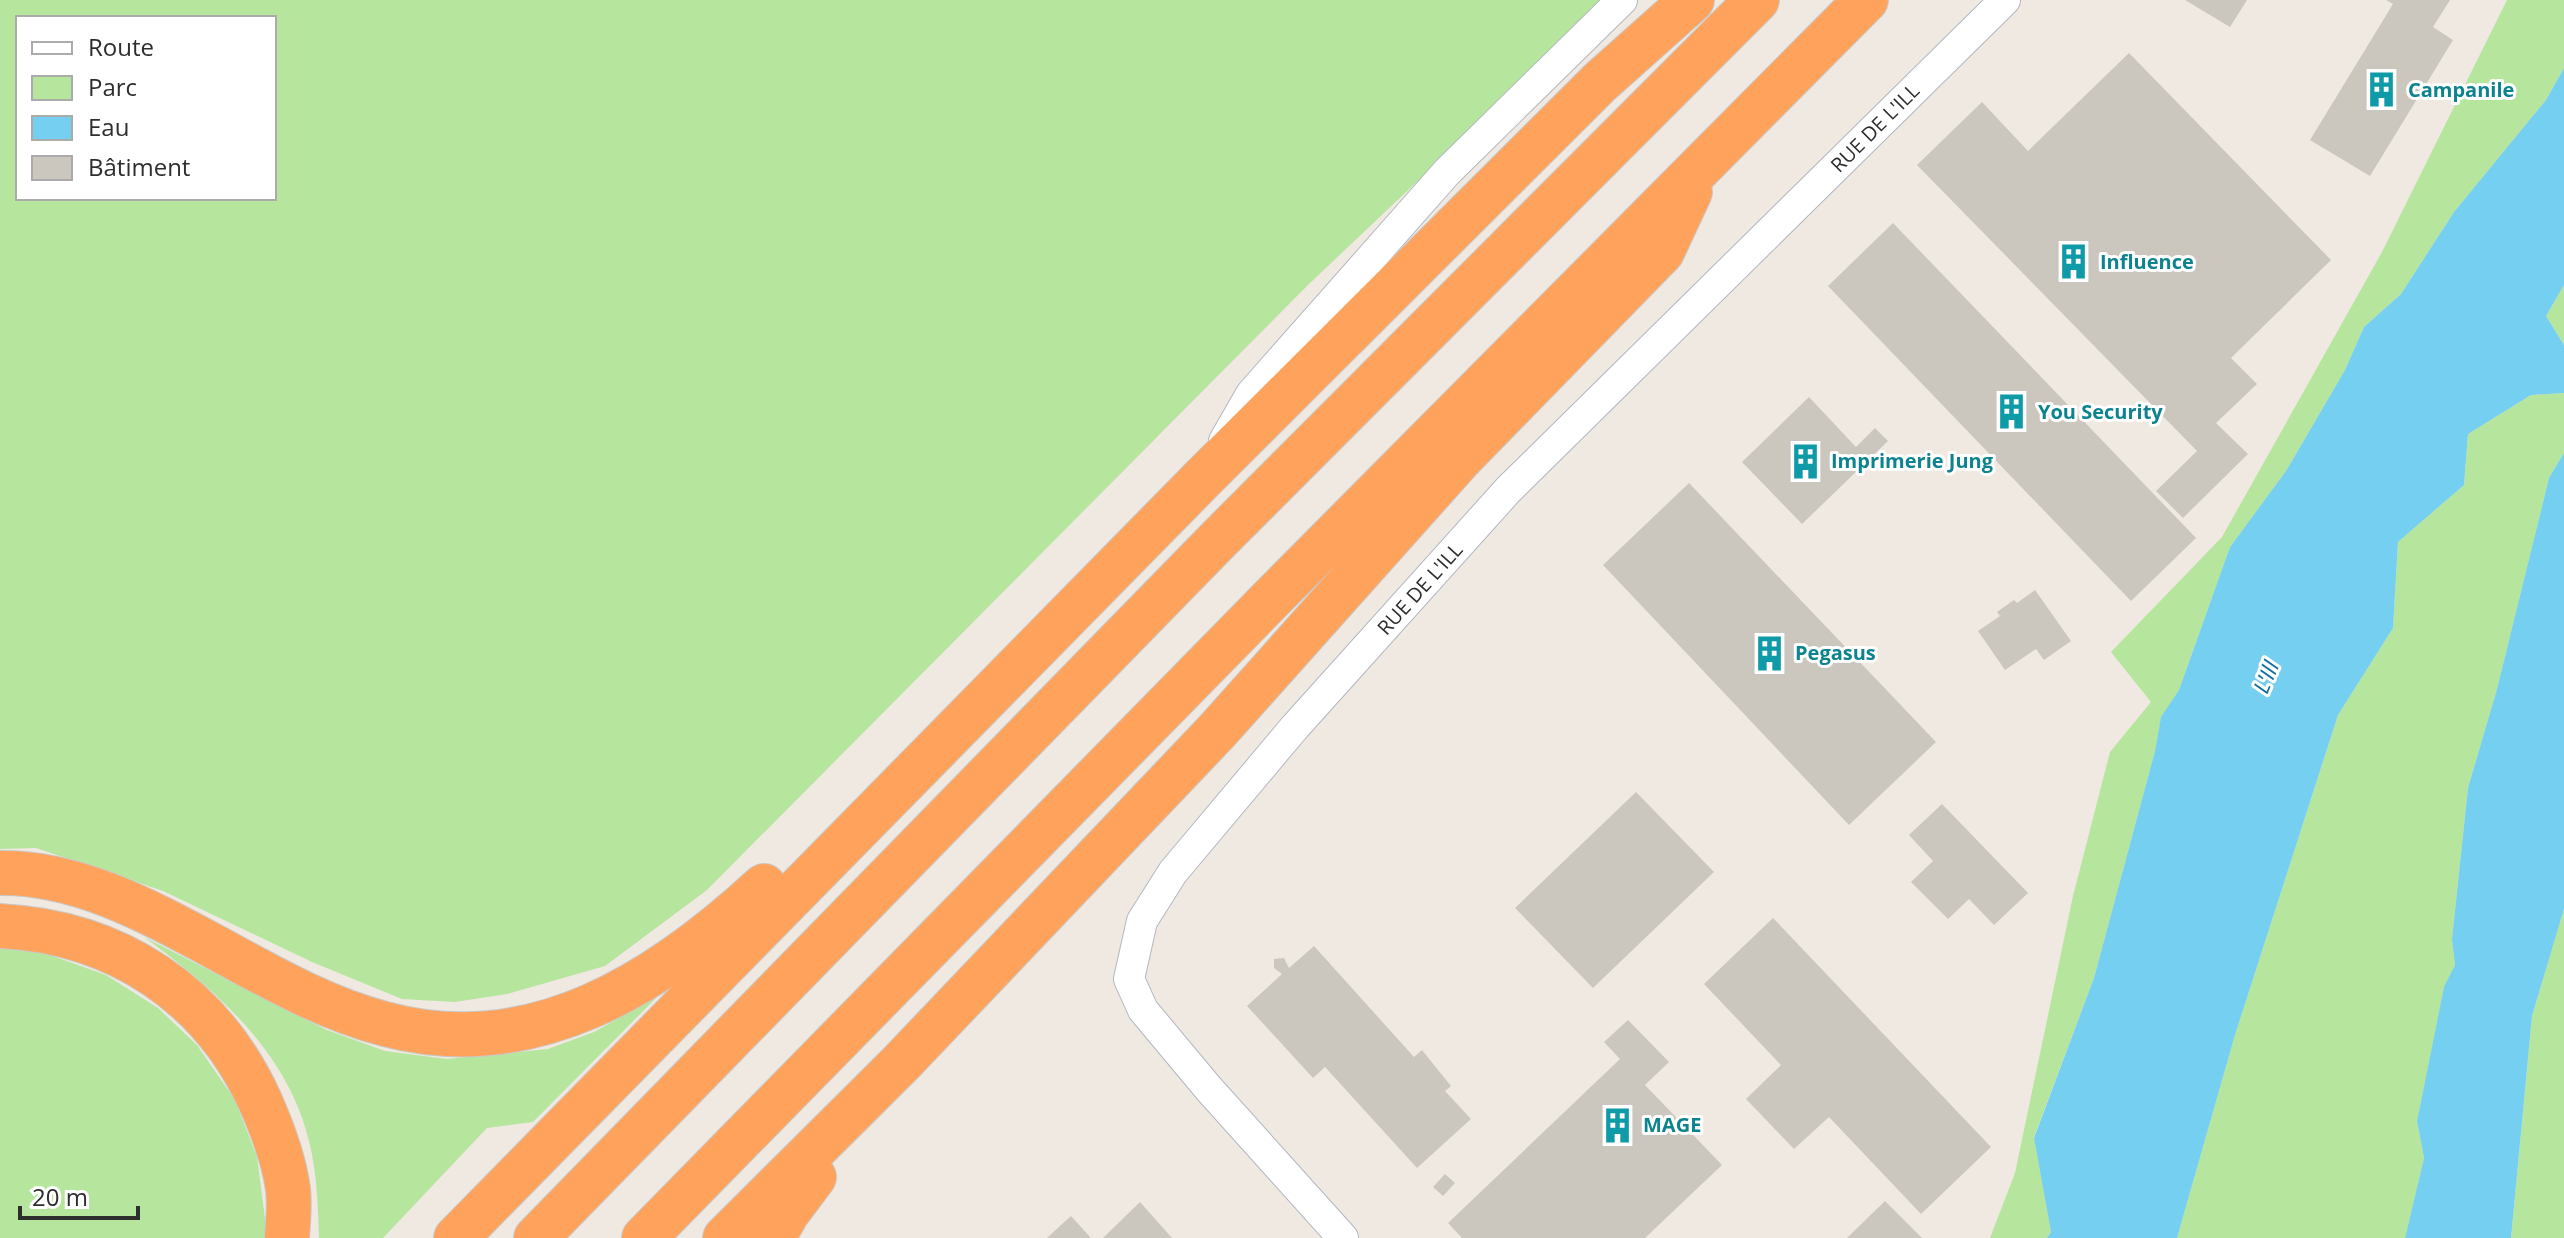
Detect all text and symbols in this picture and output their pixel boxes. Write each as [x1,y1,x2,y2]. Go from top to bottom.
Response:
legend [16,16,276,200]
text: Route [88,30,154,63]
text: Parc [88,70,137,103]
building icon: Campanile [2363,71,2401,109]
place label: Campanile [2408,76,2514,103]
street label: RUE DE L'ILL [1824,77,1925,178]
text: Eau [88,110,129,143]
text: Bâtiment [88,150,190,183]
building icon: Influence [2055,243,2093,281]
place label: Influence [2100,248,2194,275]
building icon: You Security [1993,393,2031,431]
place label: You Security [2038,398,2163,425]
building icon: Imprimerie Jung [1786,442,1824,480]
place label: Imprimerie Jung [1831,447,1994,474]
street label: RUE DE L'ILL [1371,537,1468,641]
building icon: Pegasus [1750,634,1788,672]
place label: Pegasus [1795,639,1876,666]
water label: L'Ill [2245,655,2285,697]
building icon: MAGE [1598,1106,1636,1144]
place label: MAGE [1643,1111,1701,1138]
scale bar [20,1170,138,1220]
text: 20 m [32,1180,88,1213]

